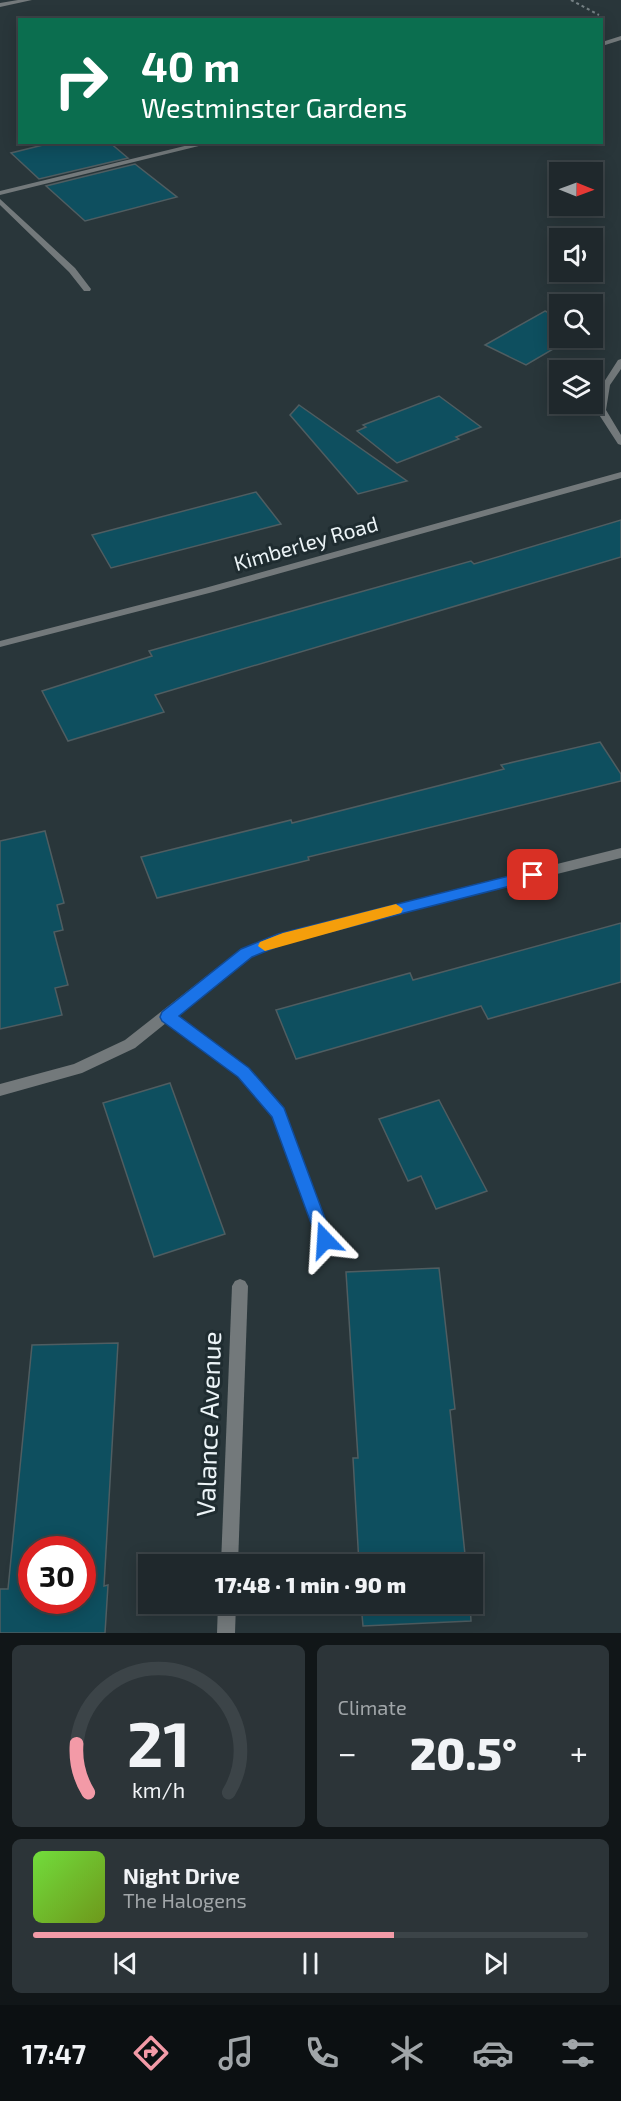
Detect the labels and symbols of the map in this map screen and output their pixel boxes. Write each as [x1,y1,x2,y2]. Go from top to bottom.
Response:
north arrow [549,162,603,216]
street label: Kimberley Road [231,510,381,575]
pin [507,849,558,900]
position arrow [293,1208,357,1272]
street label: Valance Avenue [189,1331,226,1517]
speed limit sign: 30 [18,1536,96,1614]

